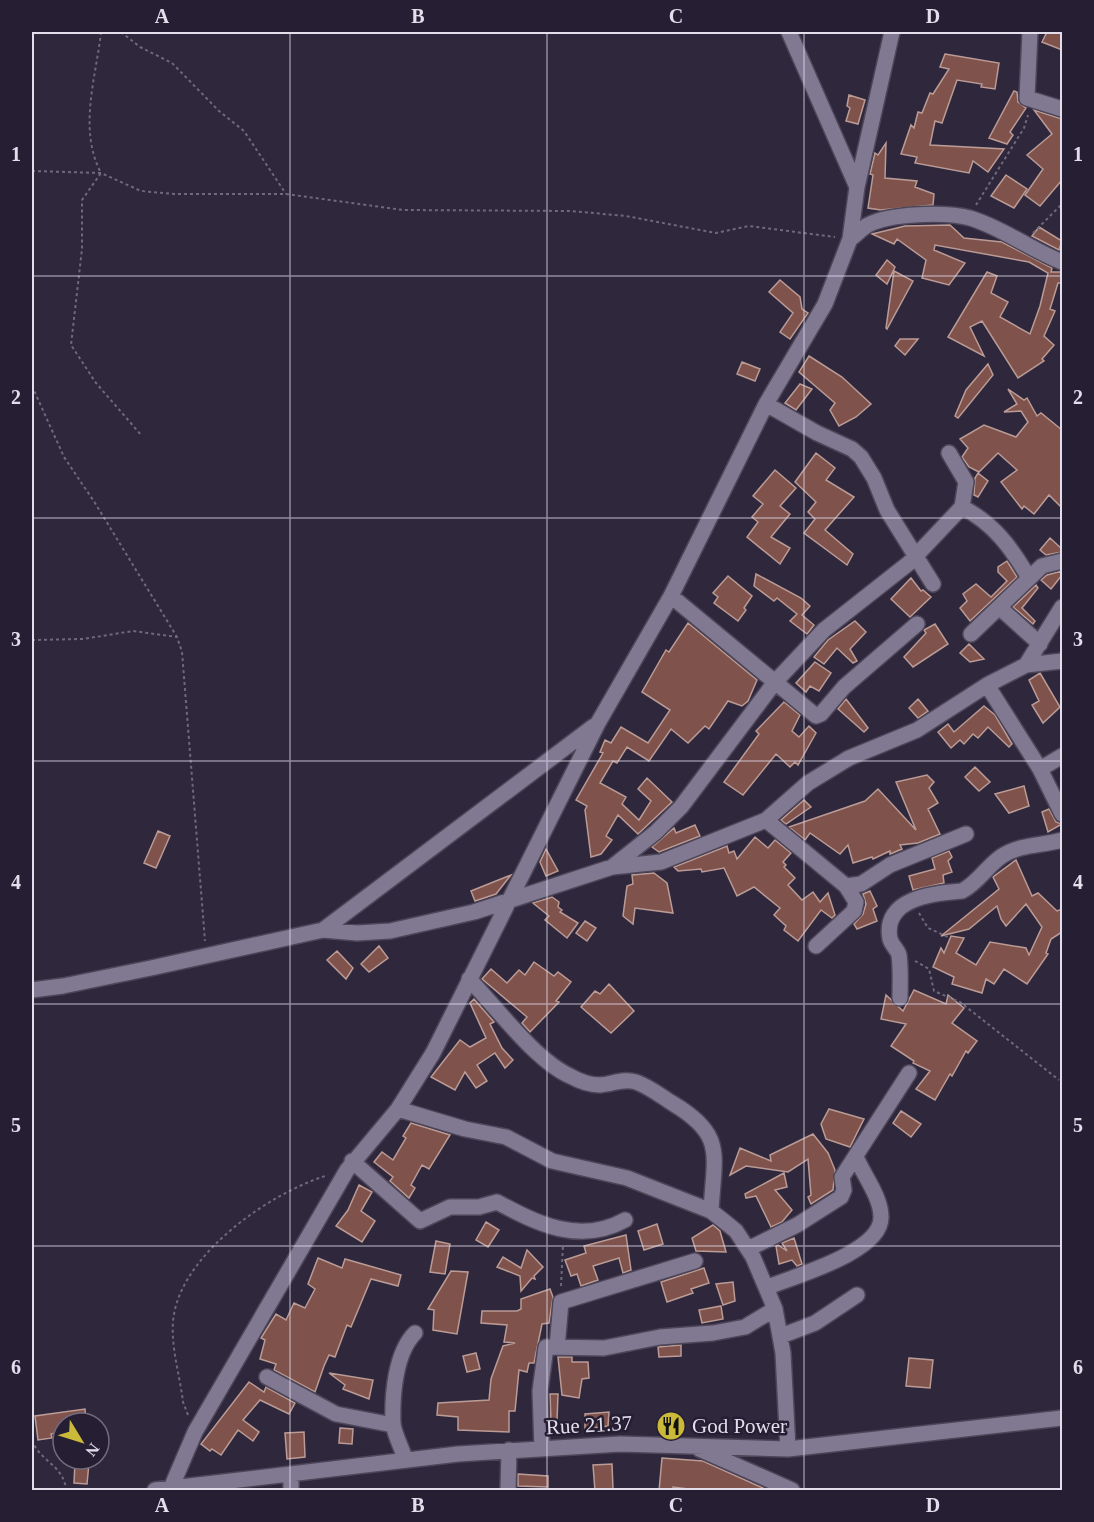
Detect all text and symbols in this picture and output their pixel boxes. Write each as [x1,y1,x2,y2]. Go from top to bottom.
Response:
text: A [155,5,170,27]
text: B [411,5,425,27]
text: C [669,5,683,27]
text: D [926,5,940,27]
text: 1 [11,143,21,165]
text: 1 [1073,143,1083,165]
text: 2 [11,386,21,408]
text: 2 [1073,386,1083,408]
text: 3 [11,628,21,650]
text: 3 [1073,628,1083,650]
text: 4 [11,871,21,893]
text: 4 [1073,871,1083,893]
text: 5 [11,1114,21,1136]
text: 5 [1073,1114,1083,1136]
text: 6 [11,1356,21,1378]
text: 6 [1073,1356,1083,1378]
restaurant icon: God Power [655,1410,687,1442]
north arrow [51,1411,111,1471]
street label: Rue 21.37 [545,1411,633,1439]
place label: God Power [692,1414,787,1438]
text: N [82,1440,103,1460]
text: A [155,1494,170,1516]
text: B [411,1494,425,1516]
text: C [669,1494,683,1516]
text: D [926,1494,940,1516]

